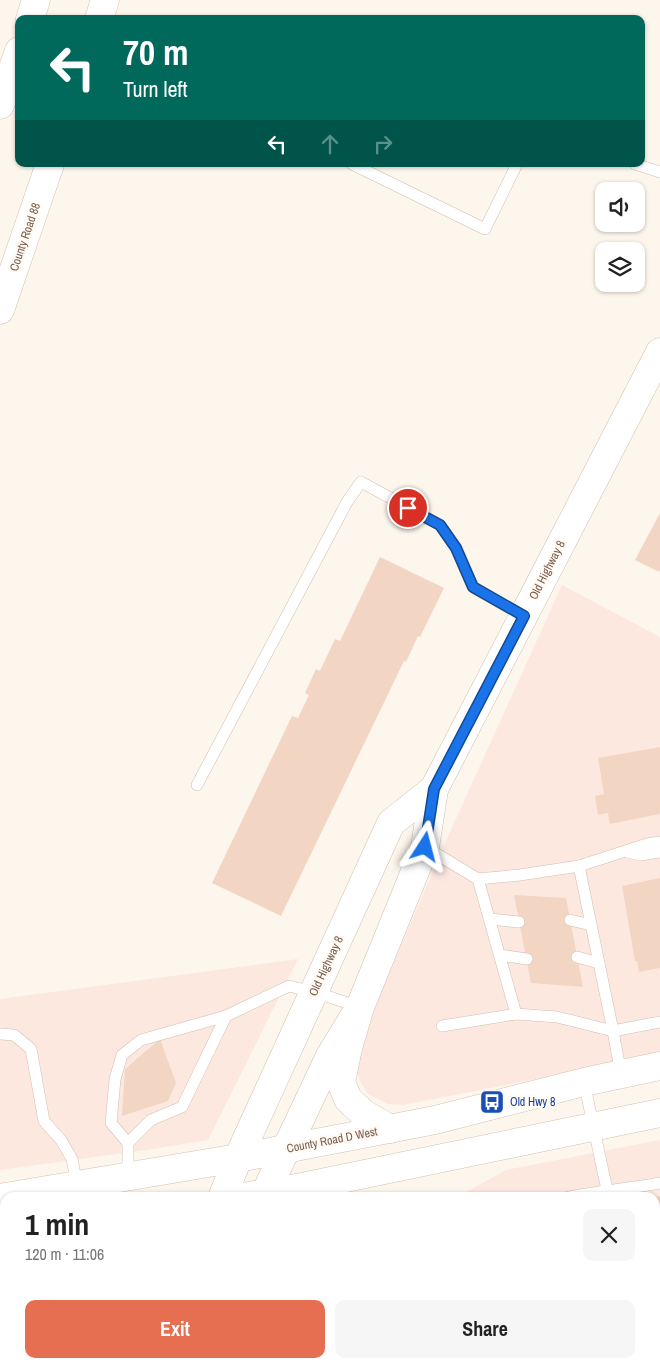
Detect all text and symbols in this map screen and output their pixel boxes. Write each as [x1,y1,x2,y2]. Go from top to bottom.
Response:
text: 70 m [123,29,188,76]
icon: left [40,35,105,100]
text: Turn left [123,74,188,104]
icon: left [263,130,291,158]
icon: ahead [316,130,344,158]
icon: right [369,130,397,158]
map controls [595,182,645,292]
button: sound [595,182,645,232]
street label: County Road 88 [6,201,44,273]
button: layers [595,242,645,292]
pin [387,487,429,529]
icon: arrive [394,494,422,522]
street label: Old Highway 8 [525,538,569,602]
position arrow [398,820,450,872]
street label: Old Highway 8 [305,933,347,999]
bus stop icon: Old Hwy 8 [479,1089,505,1115]
place label: Old Hwy 8 [510,1094,555,1110]
street label: County Road D West [285,1123,379,1157]
text: 1 min [25,1204,89,1244]
button: close [583,1209,635,1261]
text: 120 m · 11:06 [25,1243,104,1265]
button: Exit [25,1300,325,1358]
button: Share [335,1300,635,1358]

